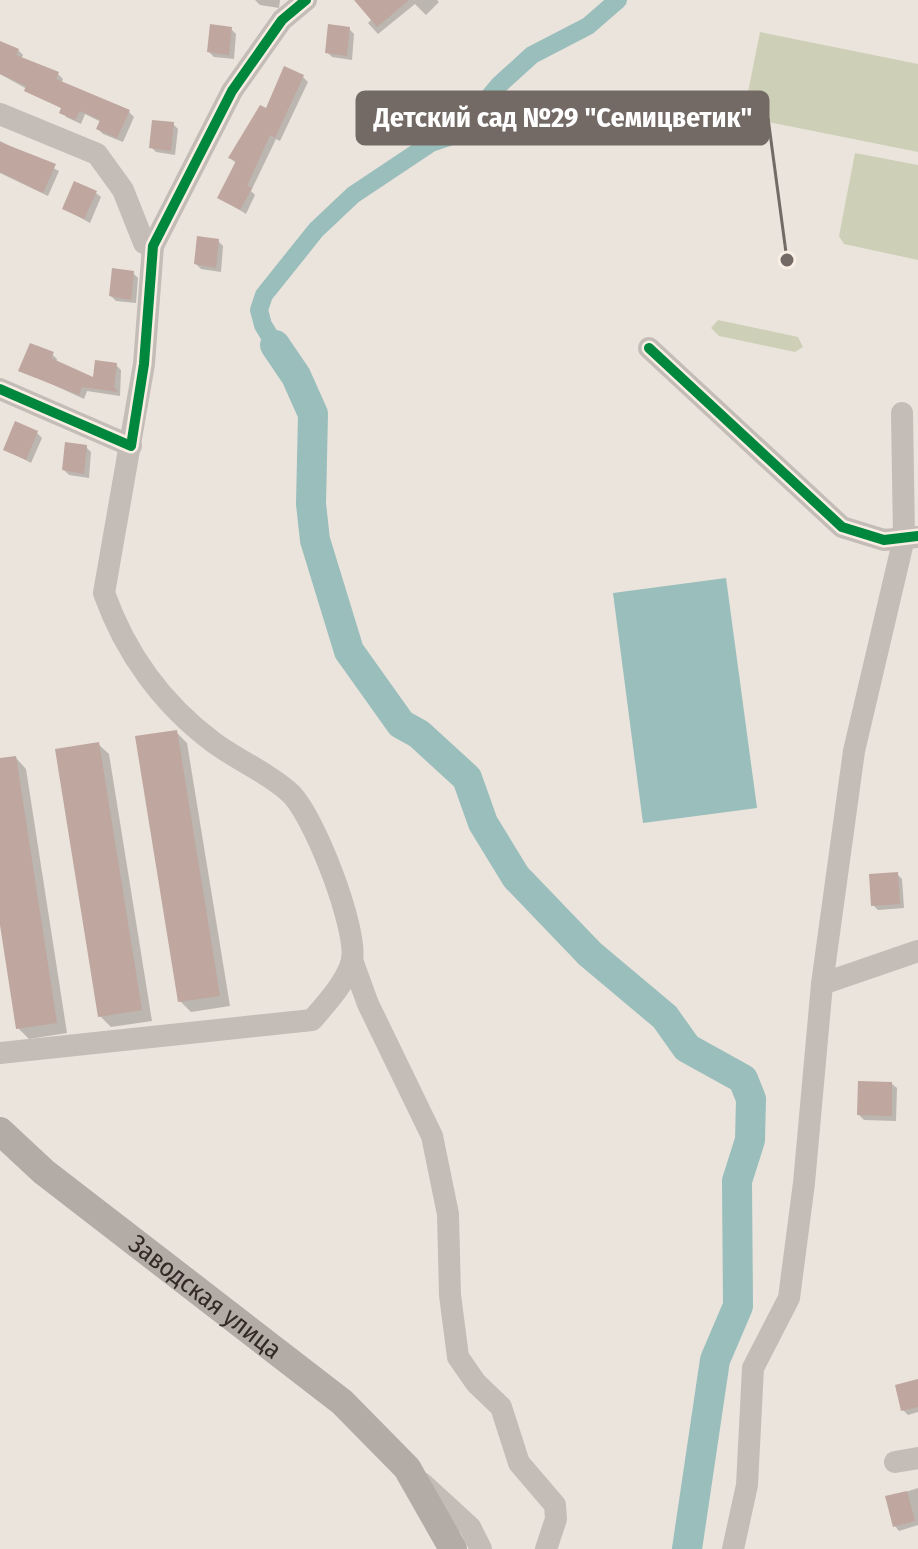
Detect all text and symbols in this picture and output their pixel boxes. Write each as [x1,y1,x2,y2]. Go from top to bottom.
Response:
callout: Детский сад №29 "Семицветик" [357,92,768,144]
text: Детский сад №29 "Семицветик" [373,101,752,134]
street label: Заводская улица [123,1228,288,1365]

